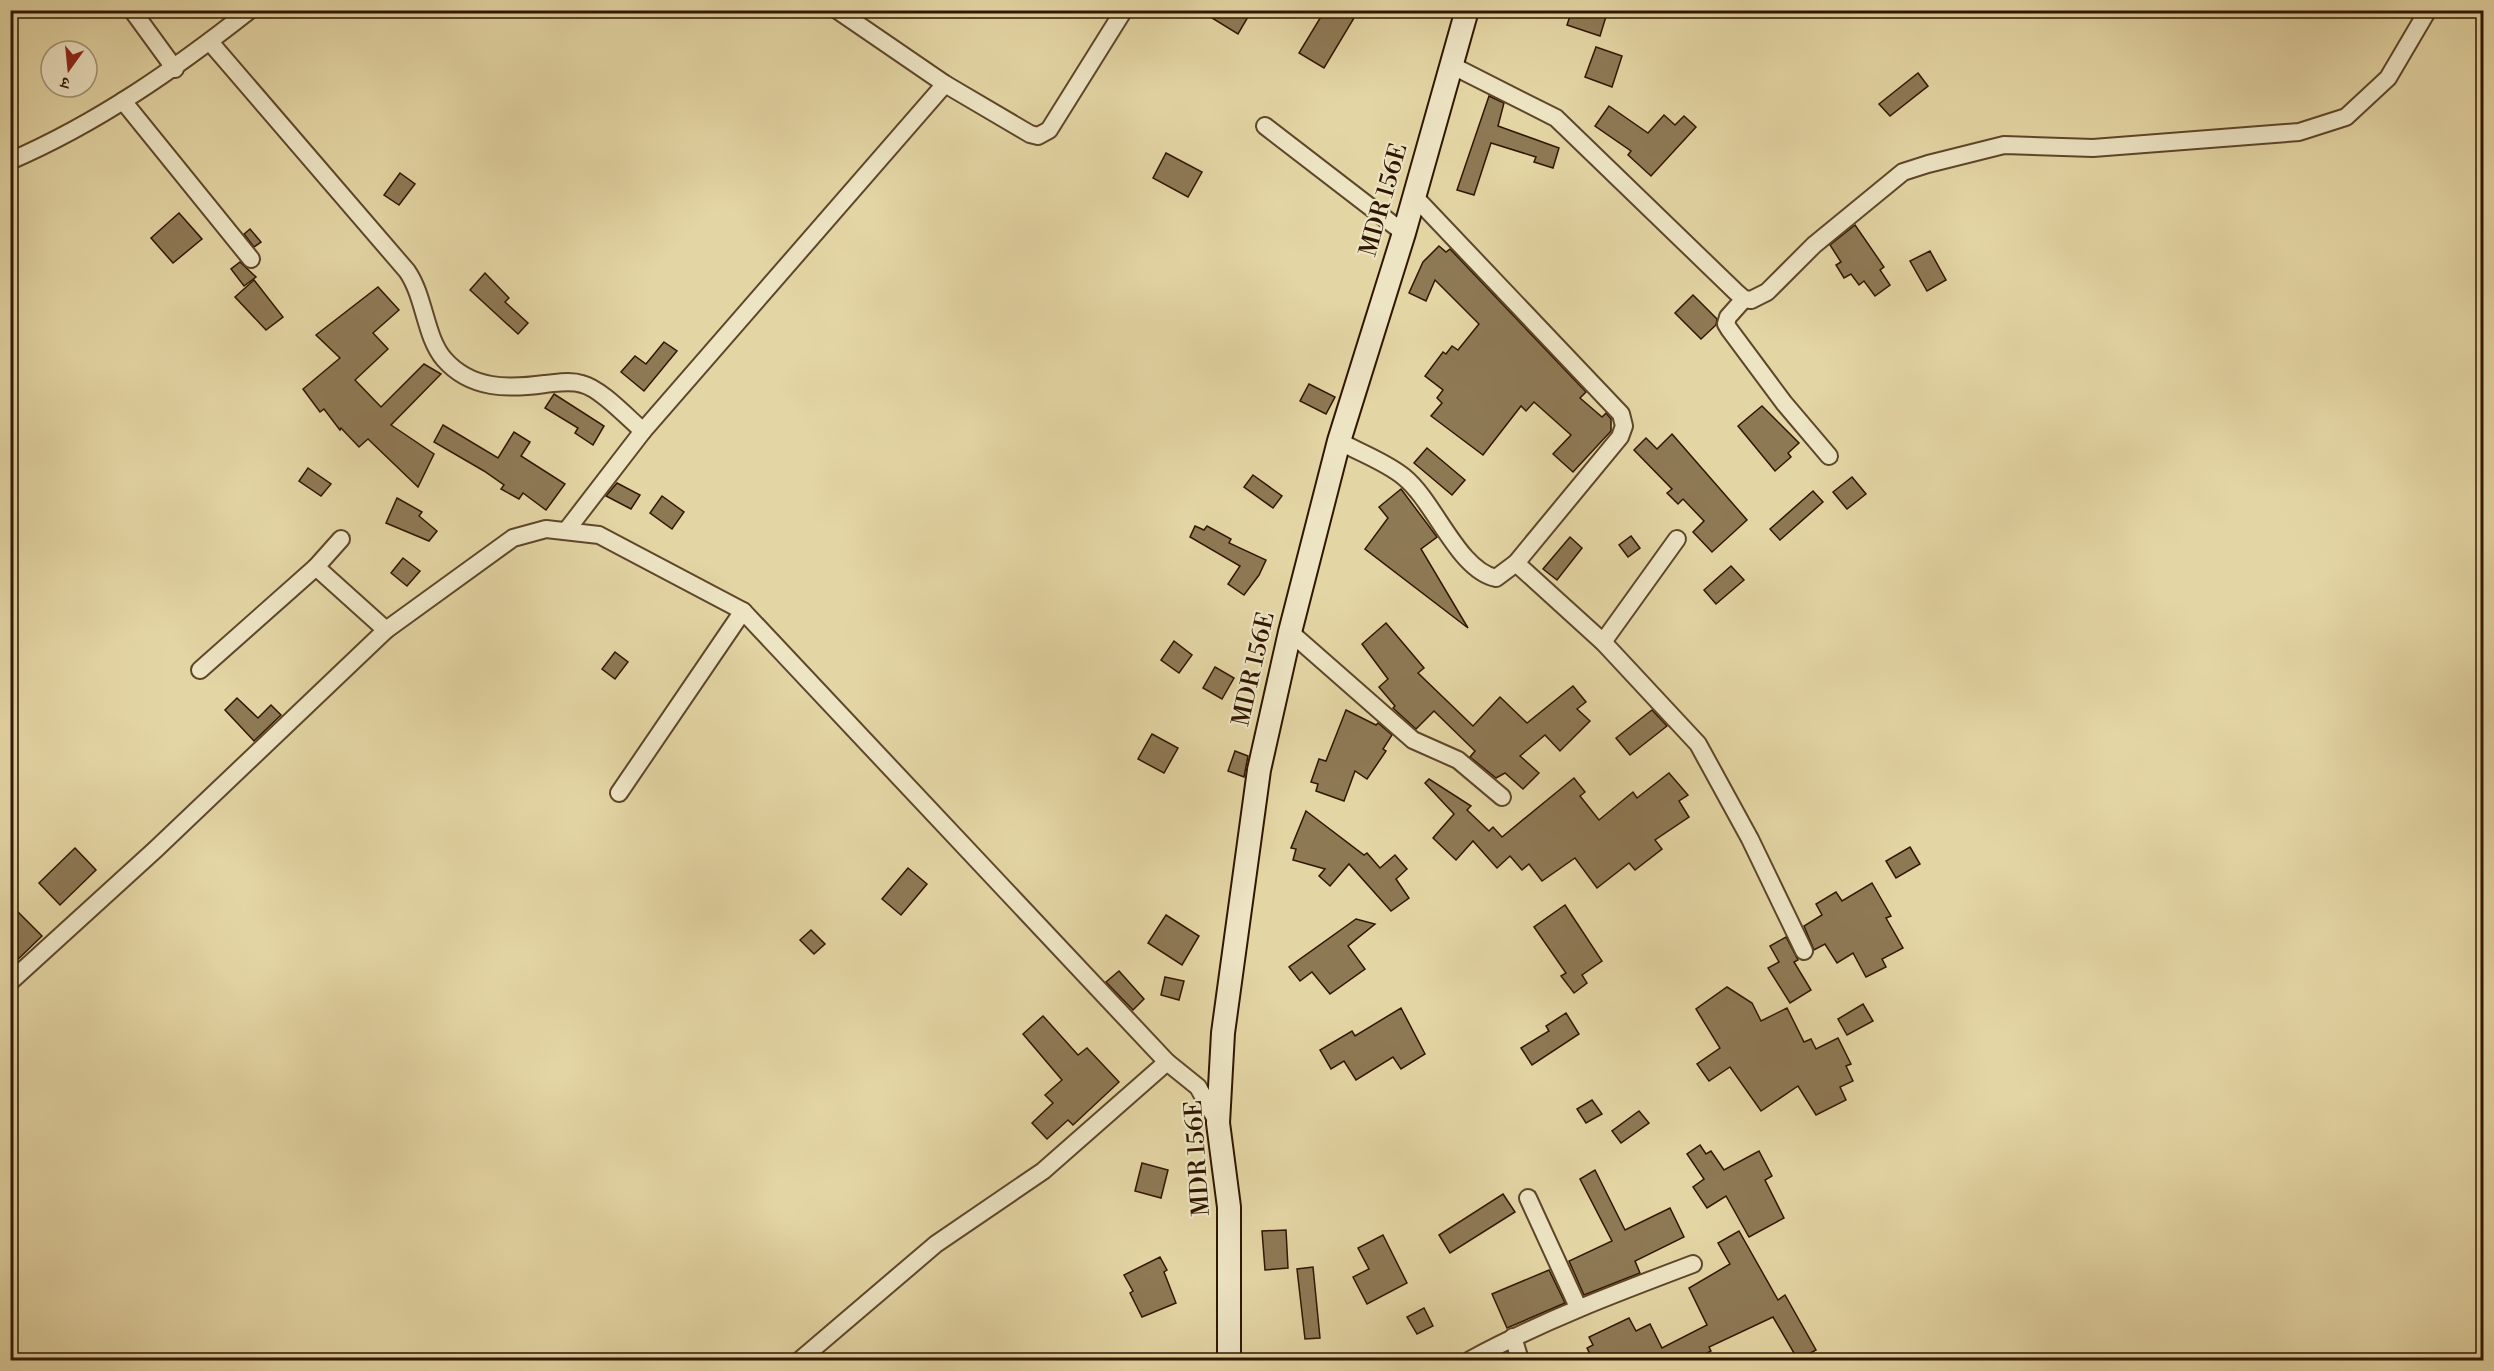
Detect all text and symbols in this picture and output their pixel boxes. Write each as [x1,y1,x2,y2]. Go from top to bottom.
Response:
north arrow [39,39,99,99]
text: उ [57,71,73,93]
street label: MDR 156E [1354,140,1414,260]
street label: MDR 156E [1226,609,1282,729]
street label: MDR 156E [1179,1099,1217,1217]

